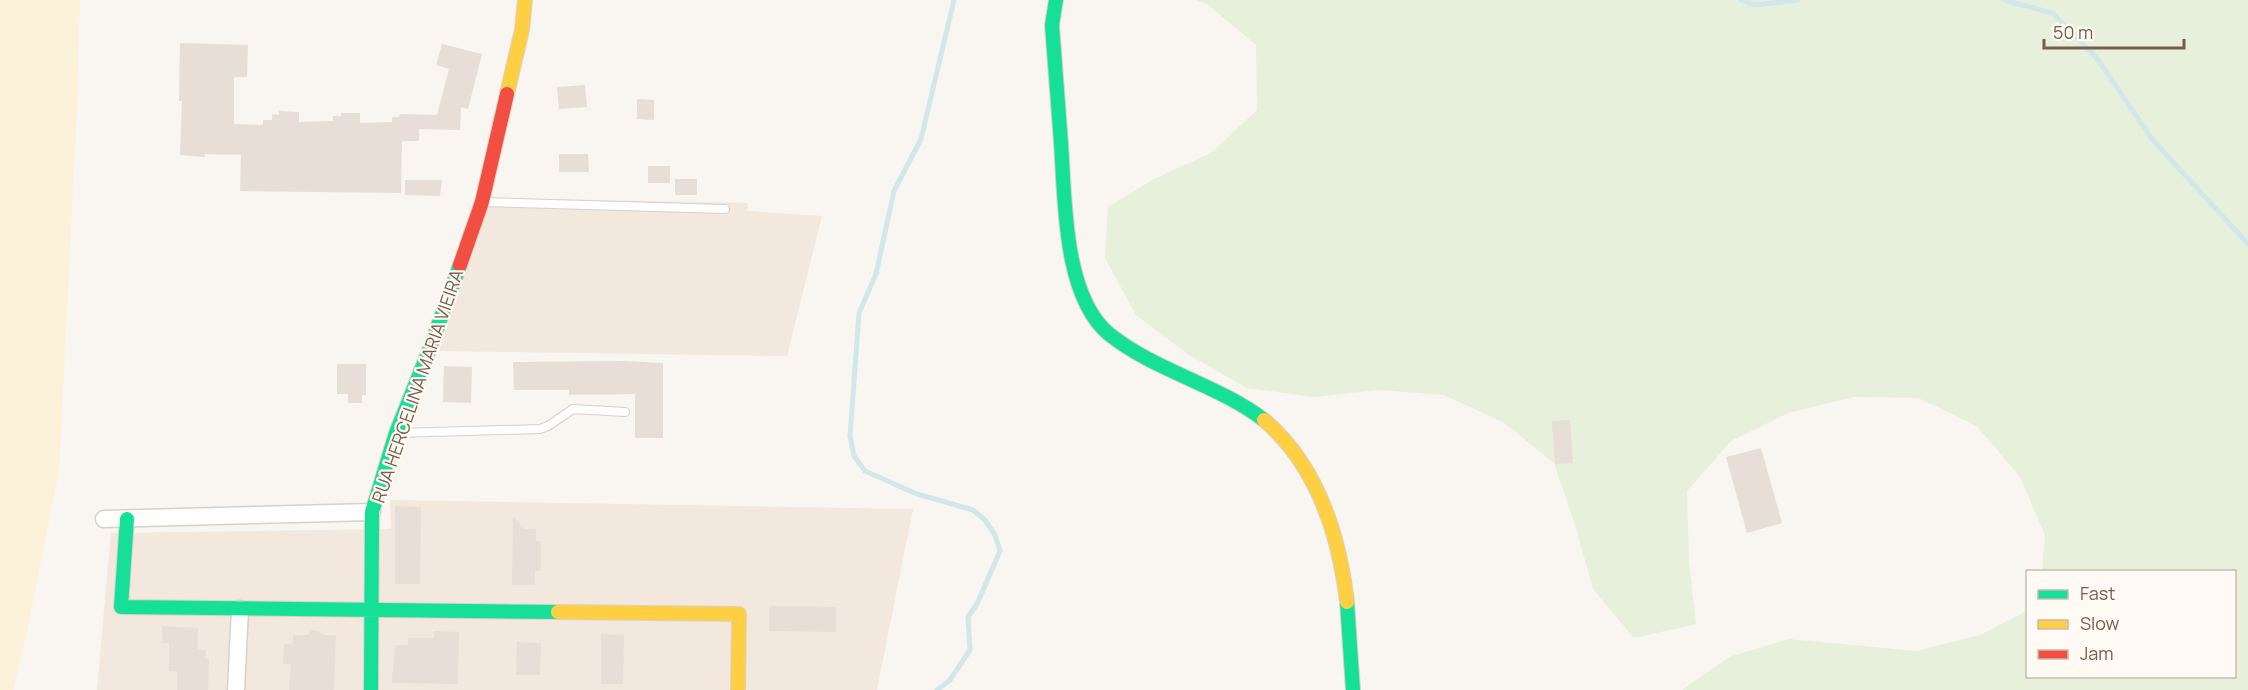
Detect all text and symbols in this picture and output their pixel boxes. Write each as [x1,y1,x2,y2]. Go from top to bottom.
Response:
scale bar [2044,12,2184,50]
text: 50 m [2053,20,2093,44]
street label: RUA HERCELINA MARIA VIEIRA [366,266,468,506]
legend [2026,570,2236,678]
text: Fast [2080,581,2115,605]
text: Slow [2080,611,2120,635]
text: Jam [2080,641,2114,665]

